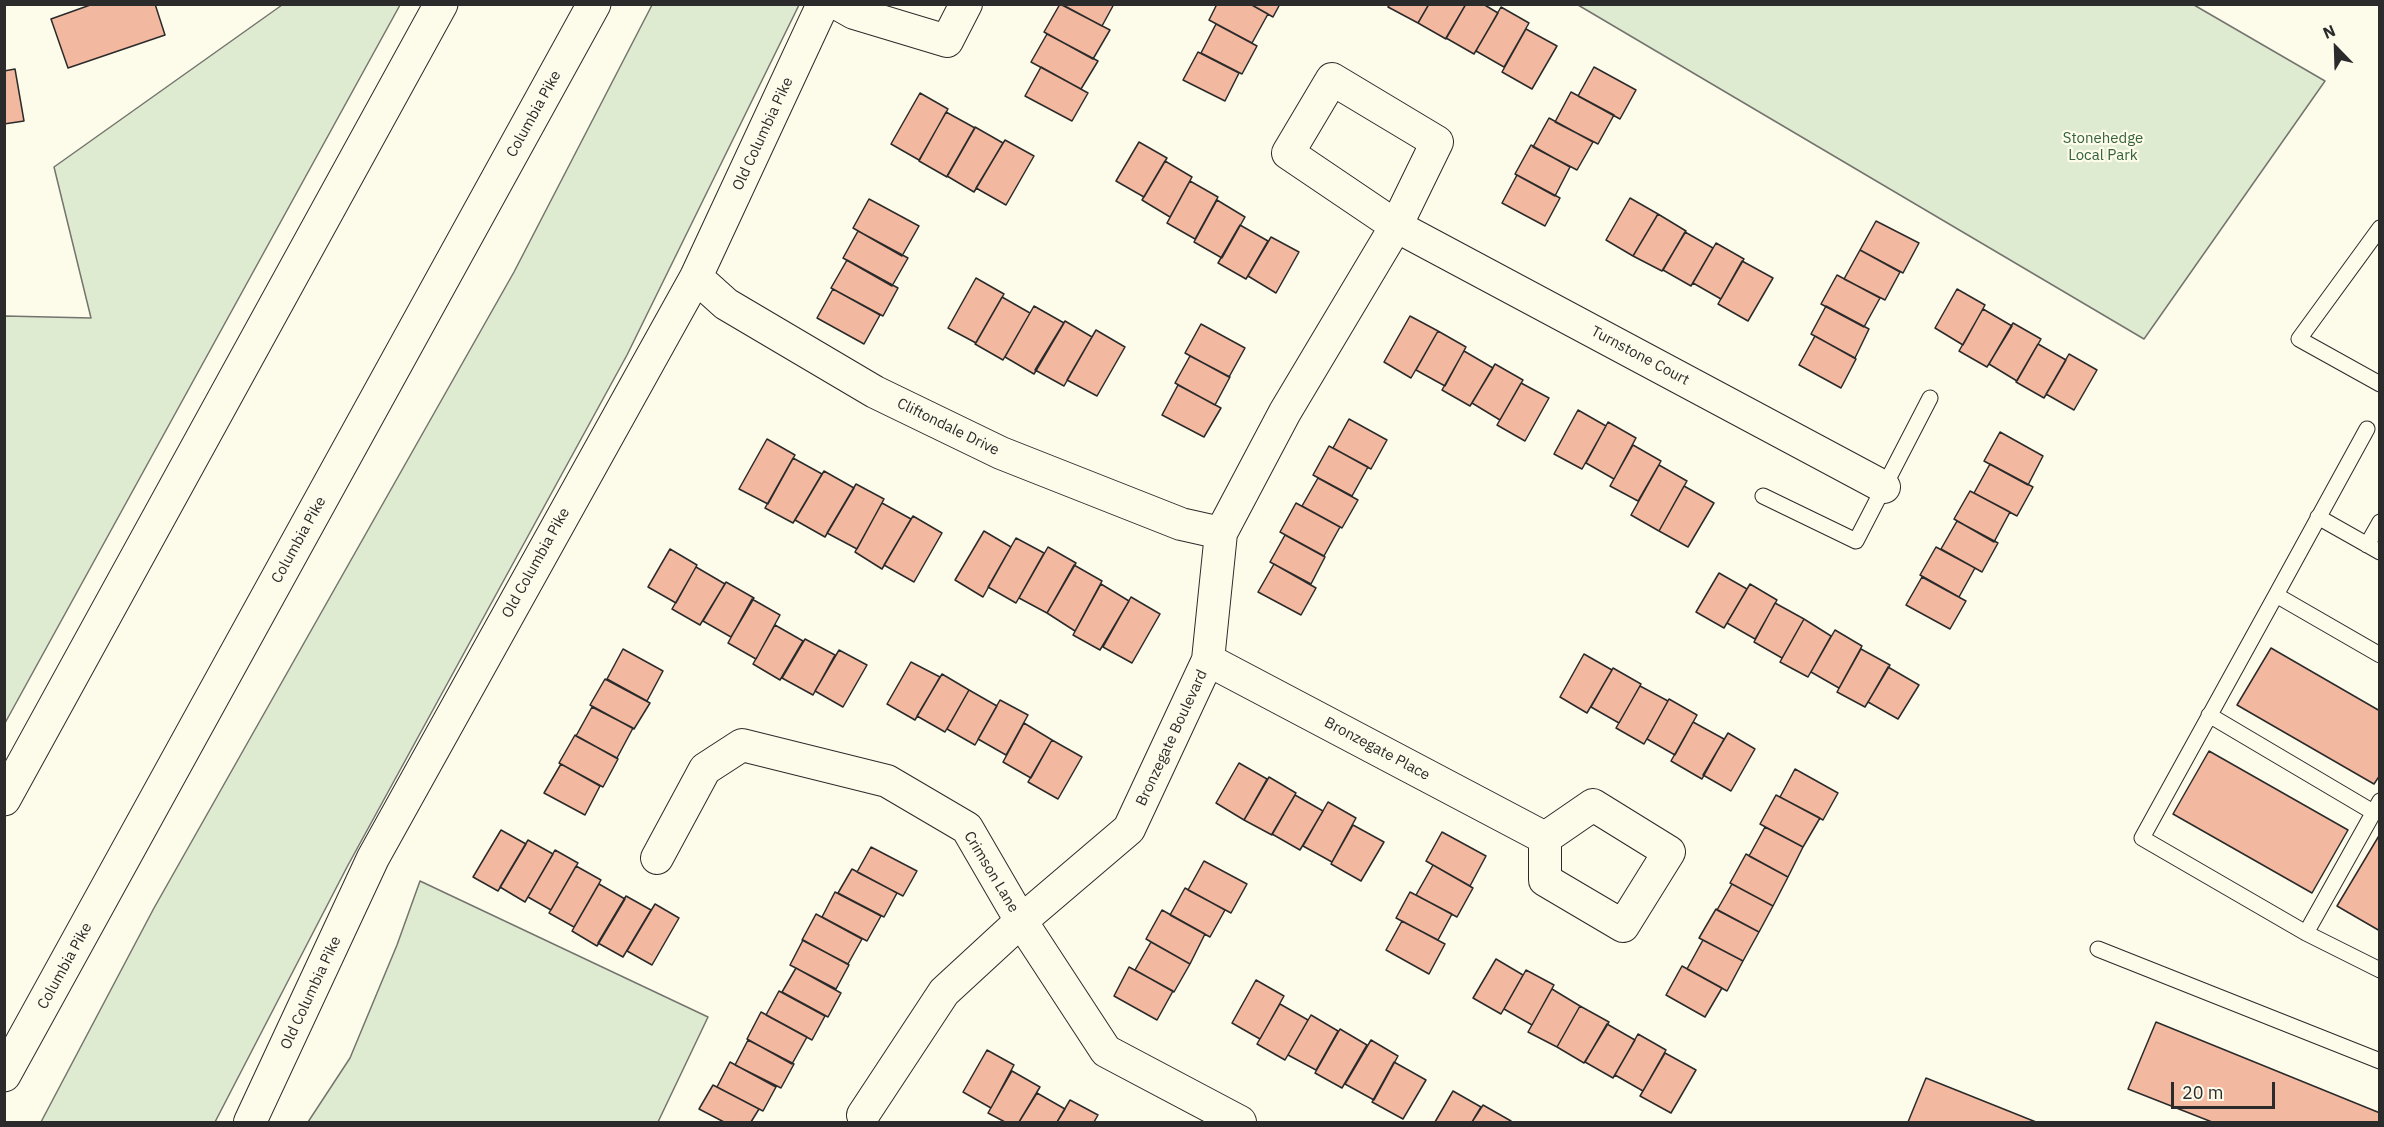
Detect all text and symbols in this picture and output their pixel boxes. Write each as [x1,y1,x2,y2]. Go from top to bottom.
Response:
north arrow [2306,18,2366,78]
text: N [2320,20,2338,43]
street label: Columbia Pike [503,68,565,160]
street label: Old Columbia Pike [729,74,797,194]
park label: Stonehedge Local Park [2063,130,2143,165]
street label: Turnstone Court [1588,323,1692,389]
street label: Cliftondale Drive [894,394,1002,460]
street label: Columbia Pike [268,494,330,586]
street label: Old Columbia Pike [498,505,574,621]
street label: Bronzegate Boulevard [1132,667,1212,809]
street label: Bronzegate Place [1321,714,1433,784]
street label: Crimson Lane [960,828,1022,916]
street label: Columbia Pike [34,920,96,1012]
street label: Old Columbia Pike [277,933,345,1053]
scale bar [2174,1070,2278,1108]
text: 20 m [2182,1081,2224,1104]

